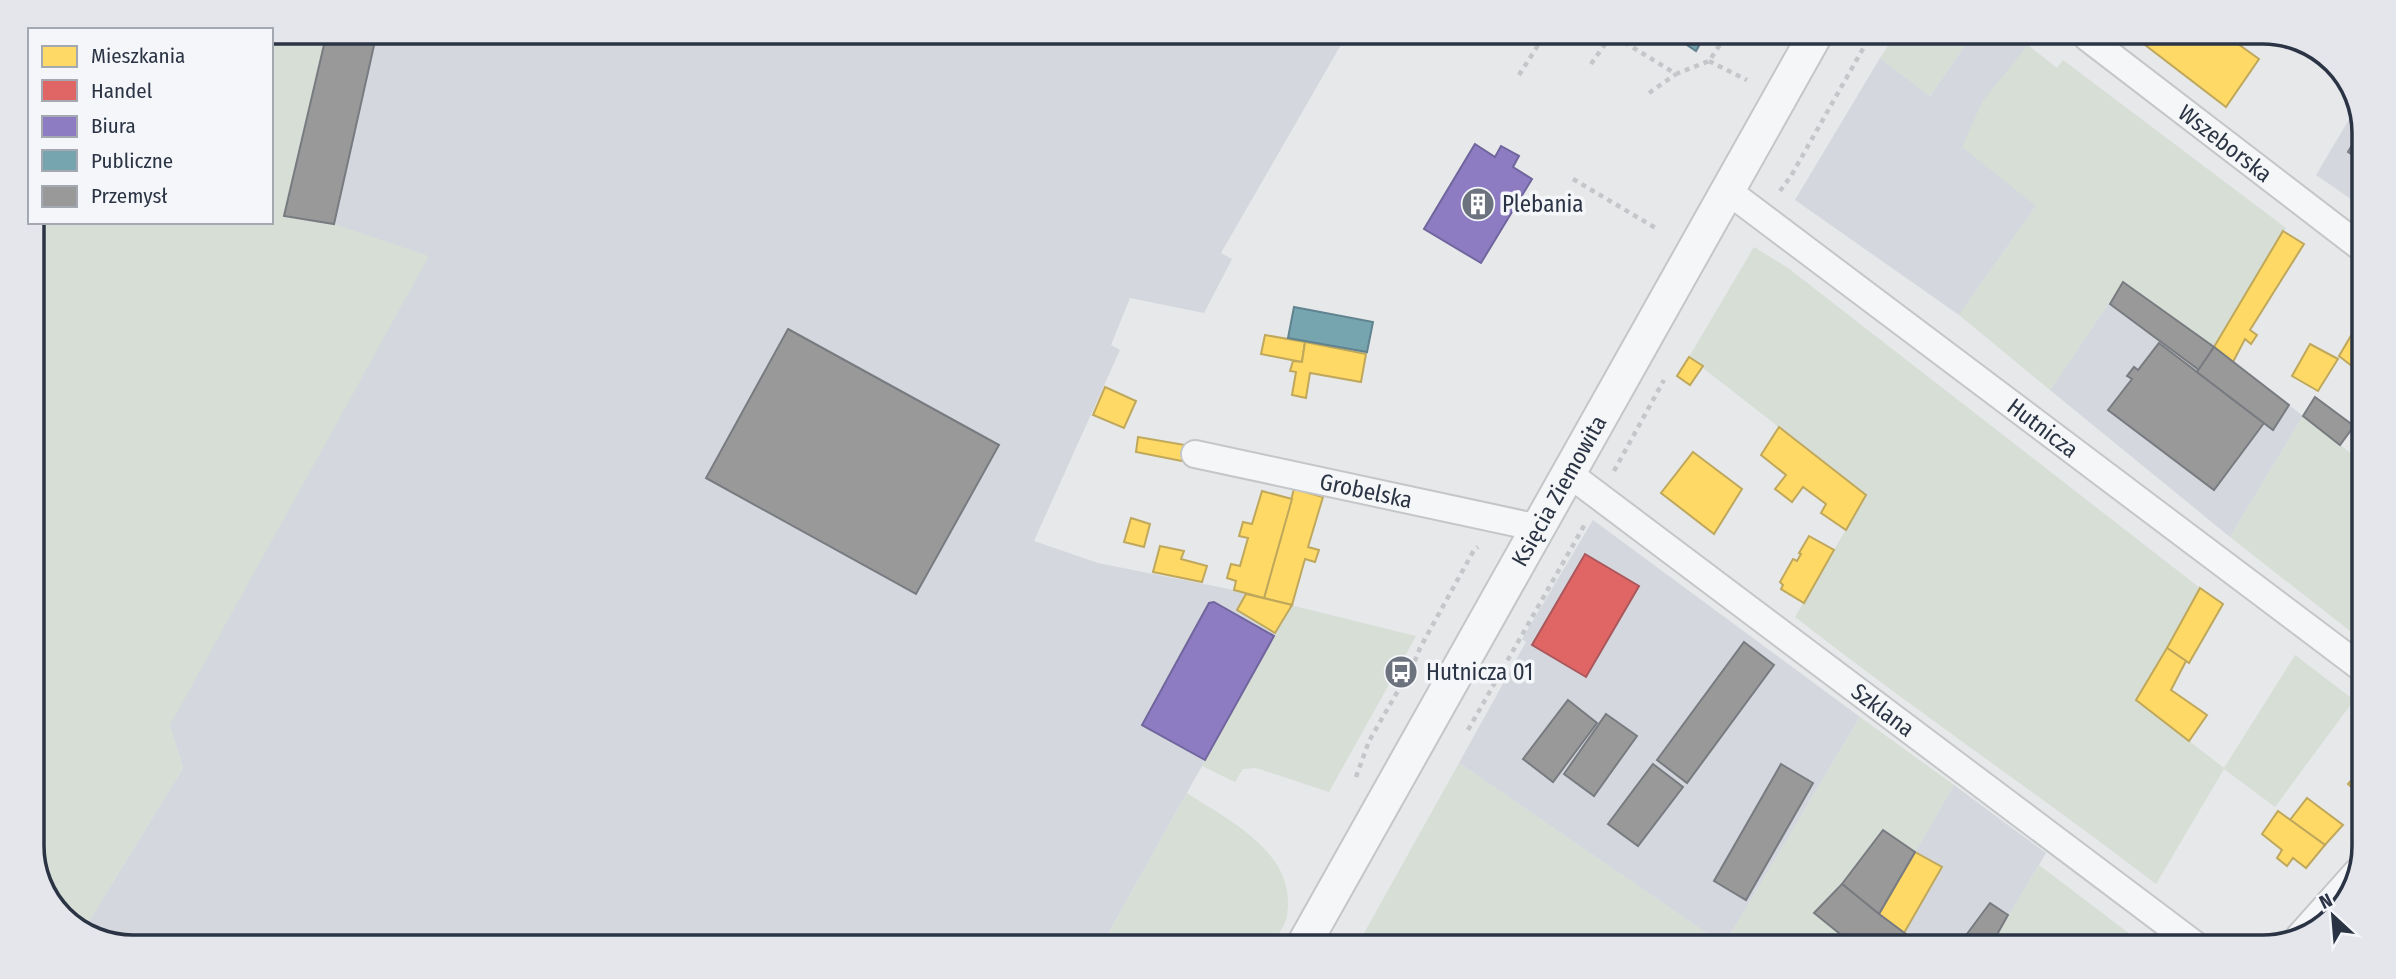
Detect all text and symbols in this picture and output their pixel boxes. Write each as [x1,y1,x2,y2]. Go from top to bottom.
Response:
legend [28,28,273,224]
text: Mieszkania [91,43,185,69]
text: Handel [91,78,153,104]
street label: Wszeborska [2173,99,2278,188]
text: Biura [91,113,136,139]
text: Publiczne [91,148,173,174]
text: Przemysł [91,183,168,209]
building icon: Plebania [1459,185,1497,223]
place label: Plebania [1502,190,1584,218]
street label: Hutnicza [2002,392,2084,464]
street label: Księcia Ziemowita [1505,410,1612,571]
street label: Grobelska [1317,467,1415,514]
bus stop icon: Hutnicza 01 [1382,653,1420,691]
place label: Hutnicza 01 [1426,658,1533,686]
street label: Szklana [1846,677,1920,743]
north arrow [2298,881,2368,951]
text: N [2316,888,2336,914]

